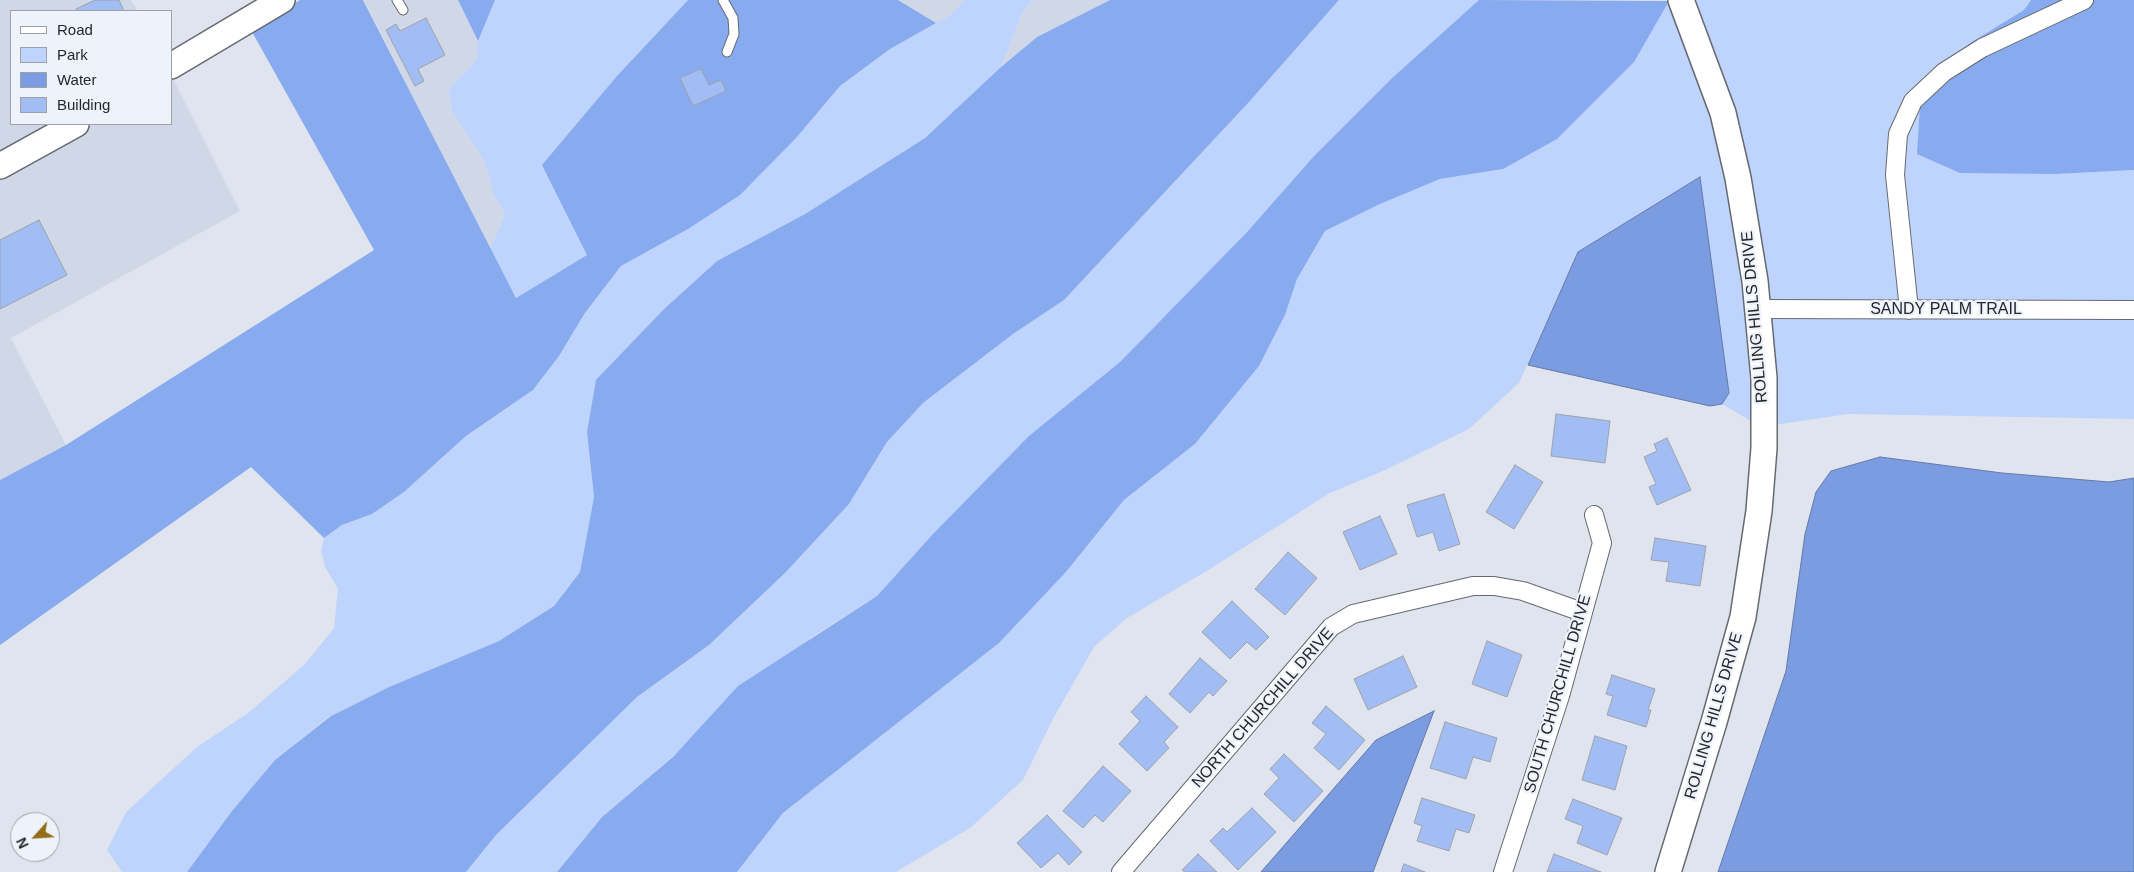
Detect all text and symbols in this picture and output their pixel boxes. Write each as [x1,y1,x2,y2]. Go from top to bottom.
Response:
legend [10,10,172,125]
text: Road [57,21,93,38]
text: Park [57,46,88,63]
text: Water [57,71,96,88]
text: Building [57,96,110,113]
street label: ROLLING HILLS DRIVE [1738,230,1772,404]
street label: SANDY PALM TRAIL [1870,300,2022,320]
street label: SOUTH CHURCHILL DRIVE [1520,593,1596,795]
street label: NORTH CHURCHILL DRIVE [1188,624,1338,792]
street label: ROLLING HILLS DRIVE [1681,630,1747,802]
north arrow [10,812,60,862]
text: N [13,835,32,851]

